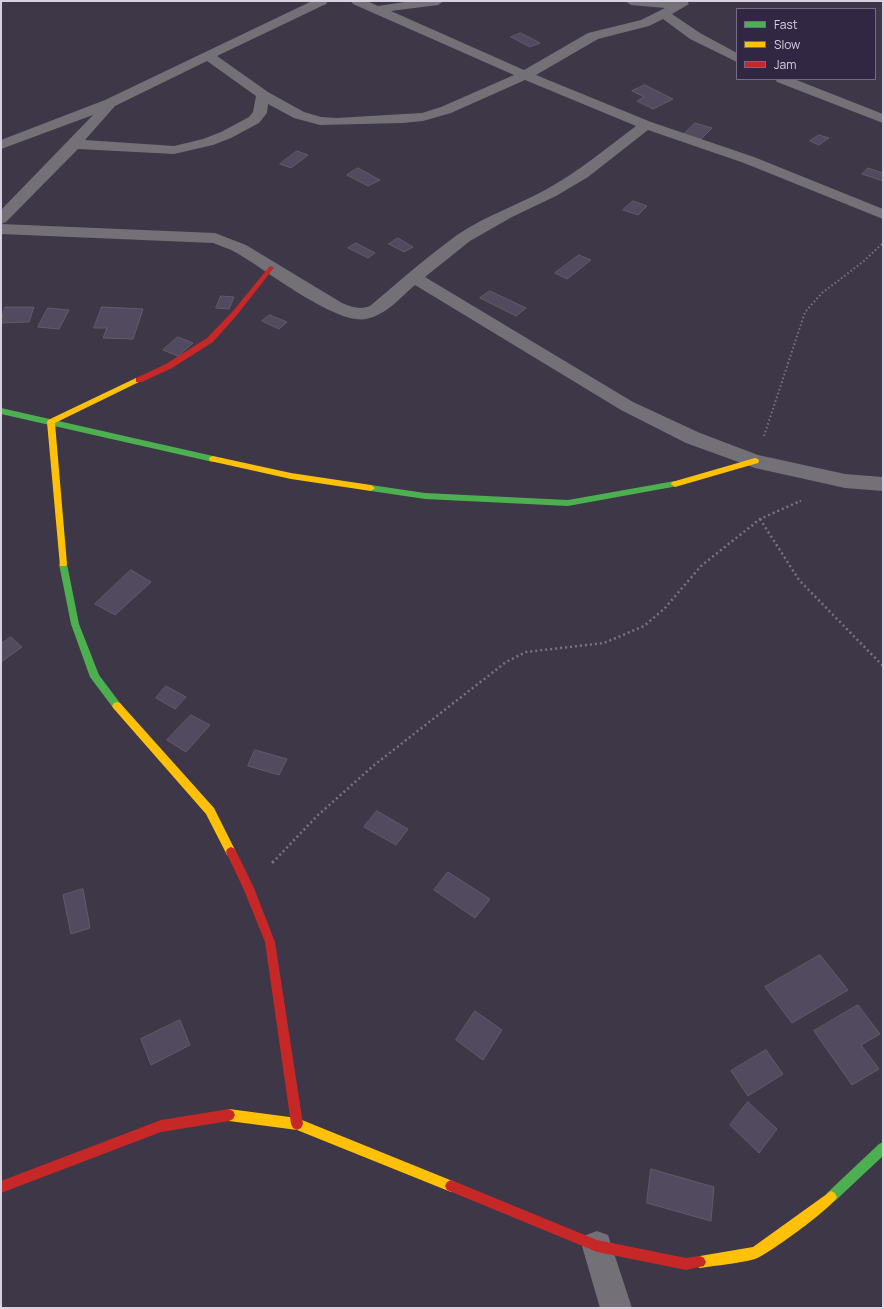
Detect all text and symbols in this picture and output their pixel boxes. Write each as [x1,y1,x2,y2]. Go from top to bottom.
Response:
legend [736,8,876,80]
text: Fast [774,16,798,33]
text: Slow [774,36,800,53]
text: Jam [774,56,796,73]

